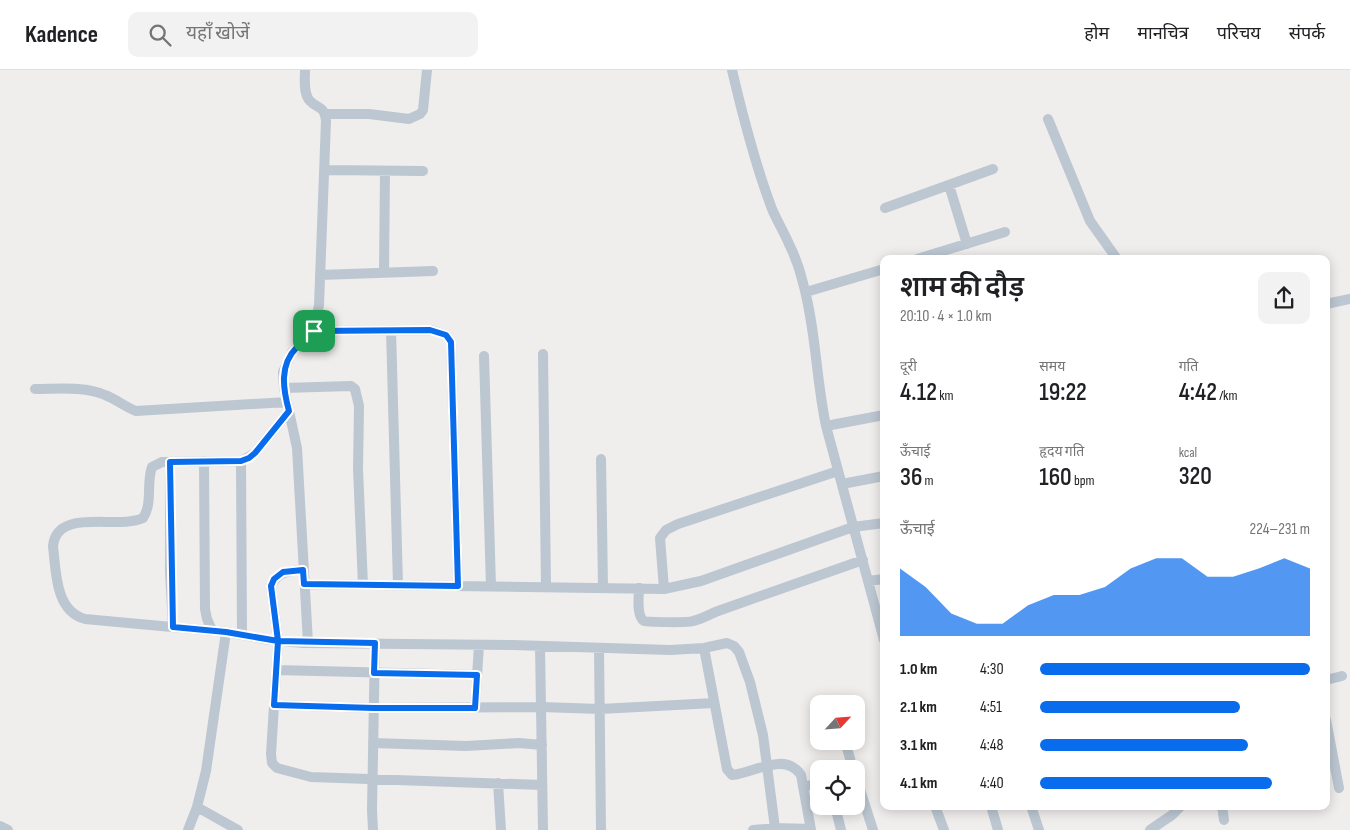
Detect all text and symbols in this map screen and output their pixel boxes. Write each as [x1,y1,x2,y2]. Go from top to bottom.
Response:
search box [128,12,478,57]
text: Kadence [25,20,98,49]
icon: search [146,21,174,49]
text: यहाँ खोजें [186,22,250,45]
text: होम [1084,23,1109,44]
text: मानचित्र [1137,23,1189,44]
text: परिचय [1217,23,1261,44]
text: संपर्क [1289,23,1325,44]
text: शाम की दौड़ [900,271,1024,304]
button: share [1258,272,1310,324]
text: 20:10 · 4 × 1.0 km [900,307,992,326]
pin [293,310,335,352]
icon: arrive [300,317,328,345]
text: दूरी [900,358,917,375]
text: समय [1039,358,1065,375]
text: गति [1179,358,1198,375]
text: 4.12 [900,377,937,408]
text: 19:22 [1039,377,1087,408]
text: 4:42 [1179,377,1217,408]
text: km [937,387,954,404]
text: /km [1217,387,1237,404]
text: ऊँचाई [900,443,930,460]
text: हृदय गति [1039,443,1084,460]
text: kcal [1179,444,1197,461]
text: 320 [1179,461,1212,492]
text: 36 [900,462,922,493]
text: 160 [1039,462,1072,493]
text: m [922,472,934,489]
text: bpm [1072,472,1095,489]
text: ऊँचाई [900,520,935,539]
text: 224–231 m [1250,520,1310,539]
text: 1.0 km [900,660,937,679]
text: 4:30 [980,660,1004,679]
north arrow [810,695,865,750]
map controls [810,695,865,815]
text: 2.1 km [900,698,937,717]
text: 4:51 [980,698,1002,717]
text: 3.1 km [900,736,937,755]
text: 4:48 [980,736,1003,755]
button: locate [810,760,865,815]
text: 4.1 km [900,774,937,793]
text: 4:40 [980,774,1004,793]

